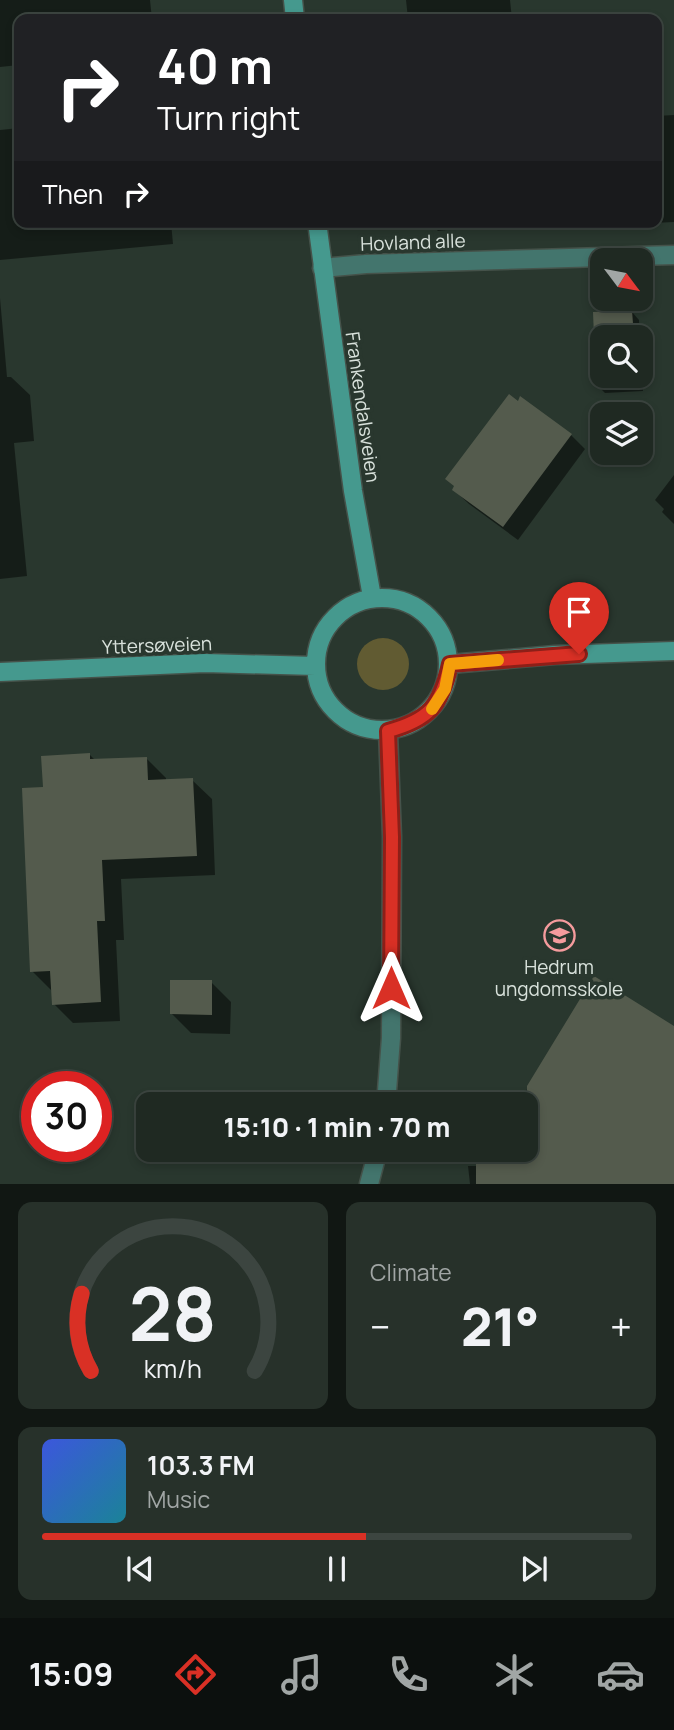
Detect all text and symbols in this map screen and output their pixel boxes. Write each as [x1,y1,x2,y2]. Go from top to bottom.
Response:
text: 40 m [157,32,273,99]
icon: right [42,42,133,133]
text: Turn right [157,96,300,140]
icon: right [117,175,155,213]
text: Then [42,176,103,212]
street label: Hovland alle [360,227,466,257]
north arrow [590,248,653,312]
map controls [590,248,653,465]
button: search [590,325,653,388]
street label: Frankendalsveien [340,330,386,484]
button: layers [590,402,653,465]
pin [549,582,609,654]
icon: arrive [560,593,598,631]
street label: Yttersøveien [102,630,212,660]
school or university icon: Hedrum ungdomsskole [542,919,576,953]
position arrow [354,951,428,1025]
place label: Hedrum ungdomsskole [495,954,623,1002]
speed limit sign: 30 [21,1071,112,1162]
text: 15:10 · 1 min · 70 m [224,1109,450,1145]
text: Climate [370,1256,452,1288]
text: 28 [129,1264,217,1364]
text: 21° [461,1291,540,1362]
text: − [370,1300,391,1352]
text: + [610,1300,632,1352]
text: km/h [144,1351,202,1386]
text: 103.3 FM [147,1447,255,1483]
text: Music [147,1483,210,1515]
icon: previous [121,1550,159,1588]
icon: pause [318,1550,356,1588]
icon: next [515,1550,553,1588]
icon: directions [171,1650,220,1699]
icon: music [277,1650,326,1699]
icon: phone [384,1650,433,1699]
icon: climate [490,1650,539,1699]
icon: car [596,1650,645,1699]
text: 15:09 [29,1652,113,1696]

